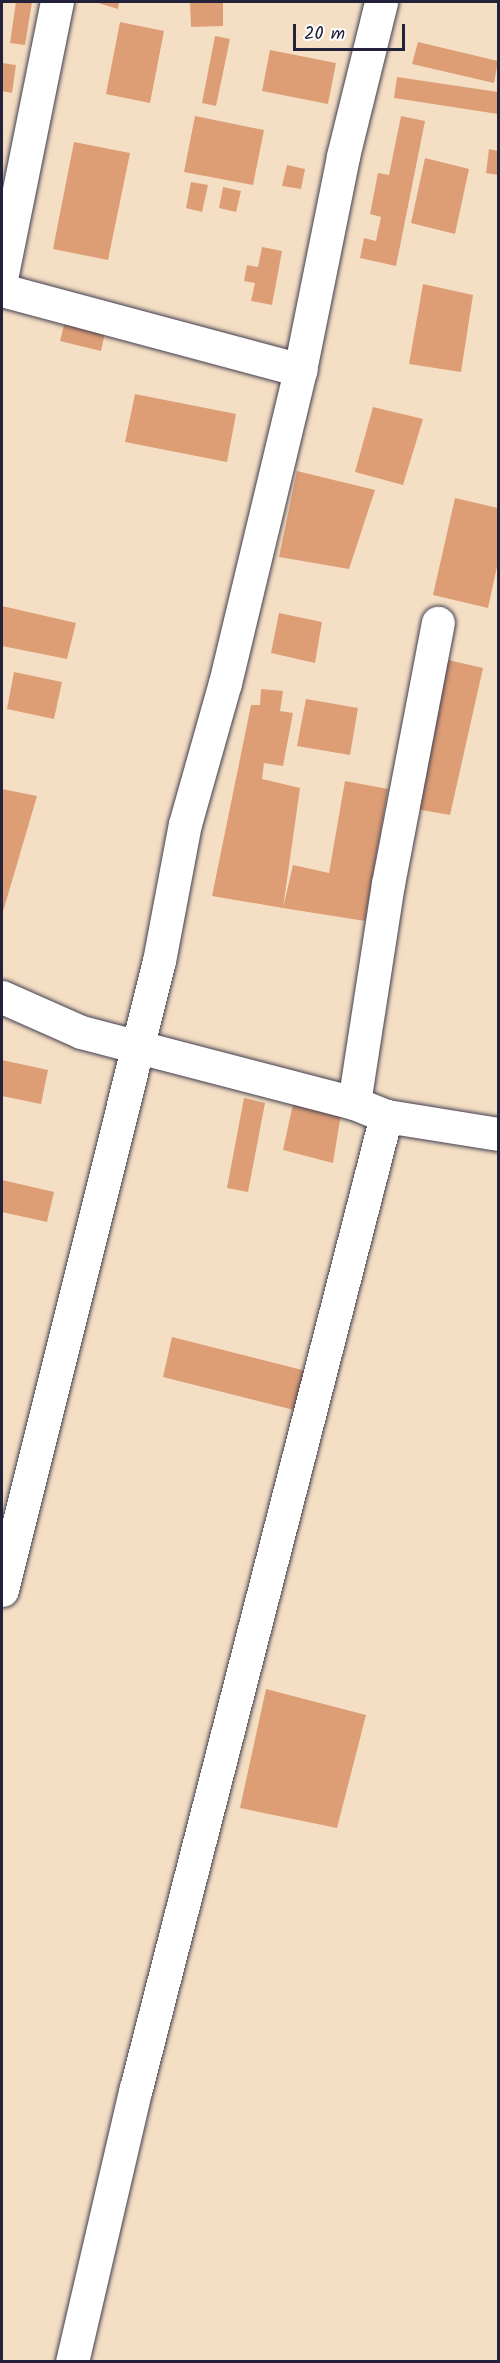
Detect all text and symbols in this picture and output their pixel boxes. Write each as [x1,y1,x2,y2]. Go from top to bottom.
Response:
scale bar [296,12,408,50]
text: 20 m [304,20,345,49]

